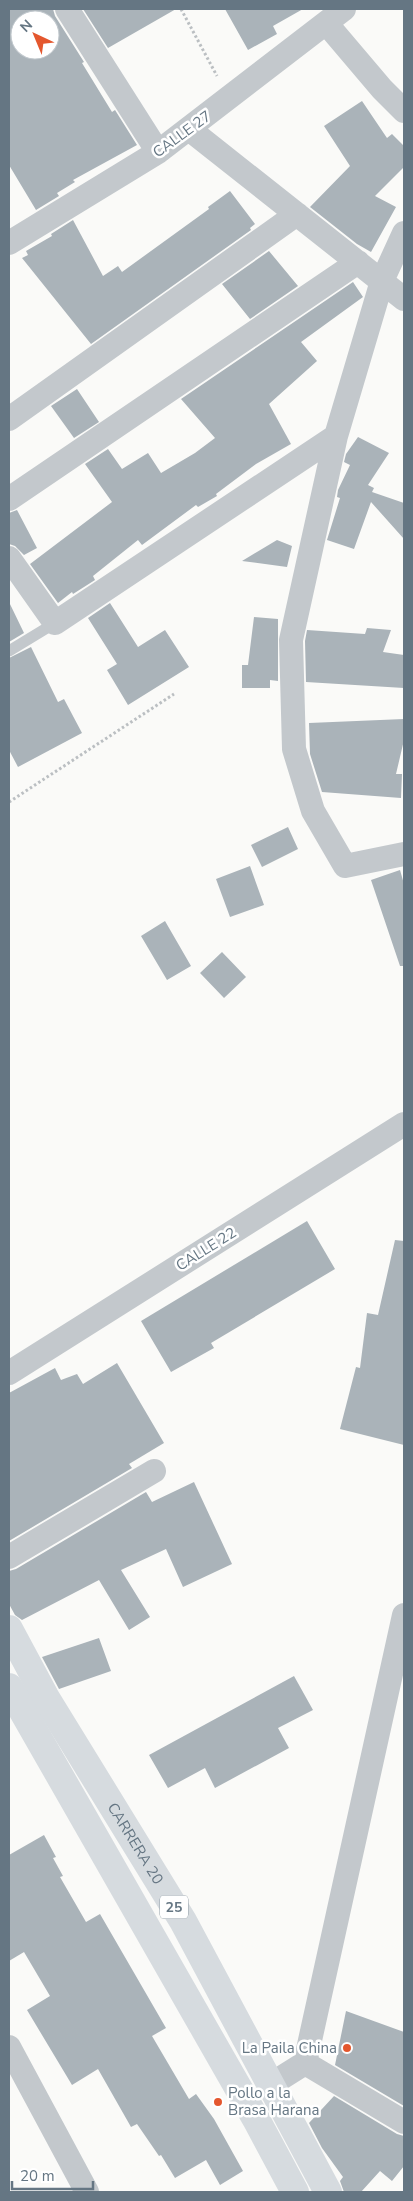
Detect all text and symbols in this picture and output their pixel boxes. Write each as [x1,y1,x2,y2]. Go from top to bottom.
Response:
north arrow [10,10,60,60]
text: N [16,16,37,36]
street label: CALLE 27 [149,106,215,162]
street label: CALLE 22 [172,1223,240,1275]
street label: CARRERA 20 [103,1799,168,1888]
road number: 25 [160,1895,188,1918]
place label: La Paila China [242,2038,337,2058]
marker: La Paila China [341,2042,353,2054]
place label: Pollo a la Brasa Harana [228,2083,320,2120]
marker: Pollo a la Brasa Harana [212,2096,224,2108]
scale bar [12,2158,94,2190]
text: 20 m [20,2166,55,2186]

